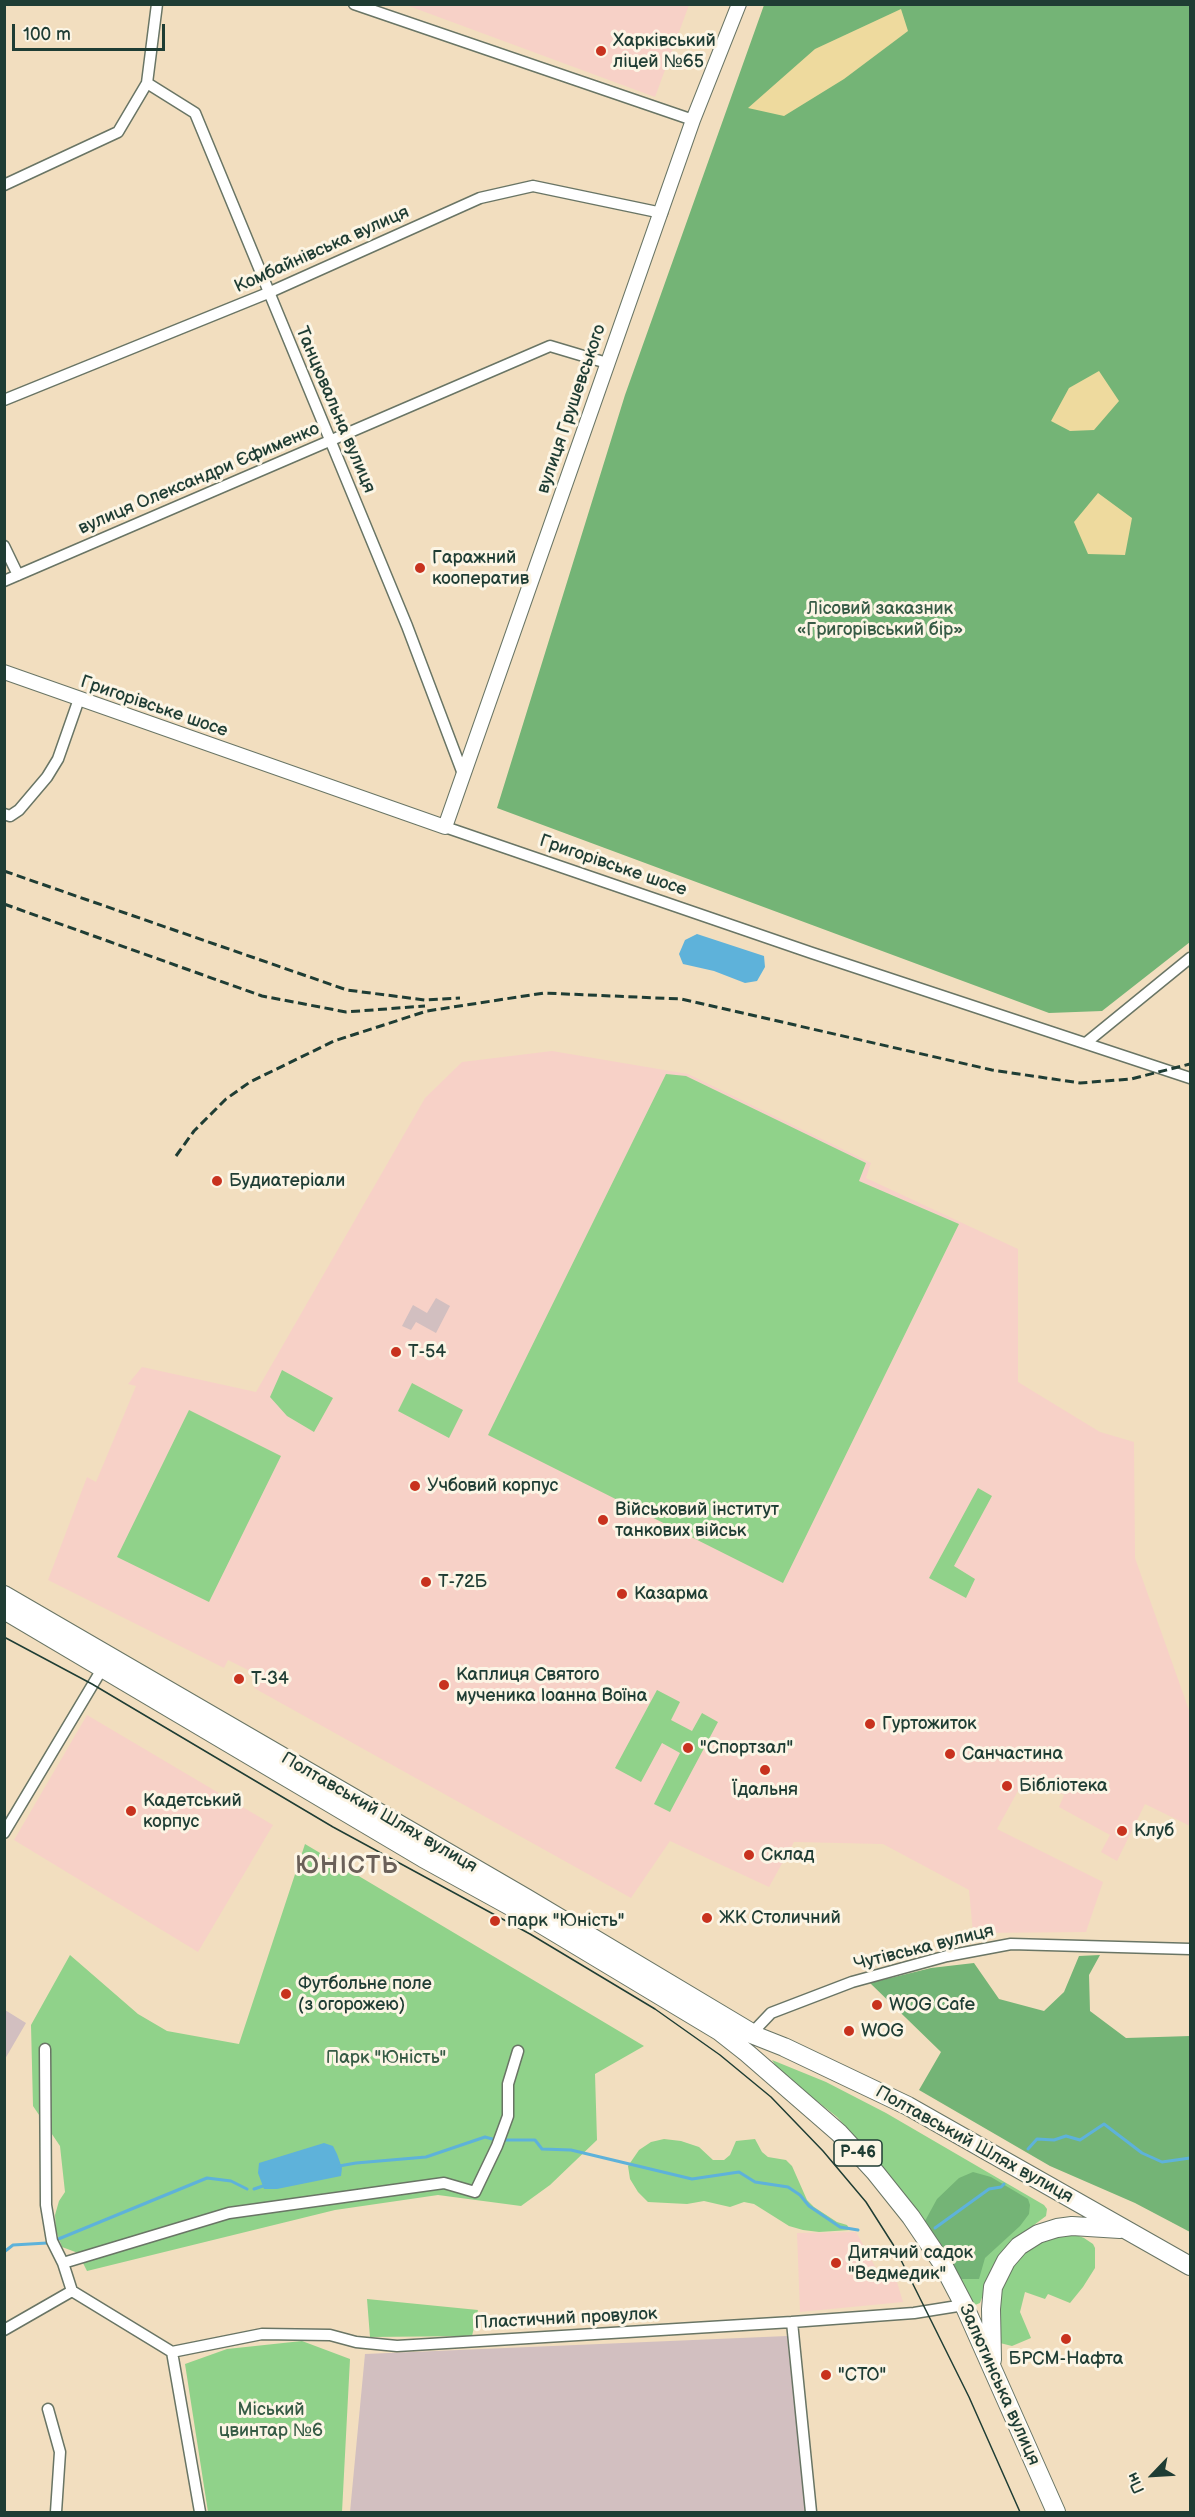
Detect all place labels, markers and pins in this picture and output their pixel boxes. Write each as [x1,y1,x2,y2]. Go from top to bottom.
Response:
place label: Харківський ліцей №65 [613,30,716,72]
marker: Харківський ліцей №65 [594,44,608,58]
place label: Гаражний кооператив [432,547,529,590]
marker: Гаражний кооператив [413,561,427,575]
place label: Будиатеріали [229,1170,345,1192]
marker: Будиатеріали [210,1174,224,1188]
place label: Т-54 [408,1341,446,1363]
marker: Т-54 [389,1345,403,1359]
place label: Учбовий корпус [427,1475,558,1497]
marker: Учбовий корпус [408,1479,422,1493]
place label: Військовий інститут танкових військ [615,1499,779,1541]
marker: Військовий інститут танкових військ [596,1513,610,1527]
place label: Т-72Б [438,1571,487,1593]
marker: Т-72Б [419,1575,433,1589]
place label: Казарма [634,1583,708,1605]
marker: Казарма [615,1587,629,1601]
place label: Каплиця Святого мученика Іоанна Воїна [456,1664,647,1706]
place label: T-34 [251,1668,289,1690]
marker: T-34 [232,1672,246,1686]
marker: Каплиця Святого мученика Іоанна Воїна [437,1678,451,1692]
place label: Гуртожиток [882,1713,977,1735]
marker: Гуртожиток [863,1717,877,1731]
place label: "Спортзал" [700,1737,793,1759]
marker: "Спортзал" [681,1741,695,1755]
place label: Санчастина [962,1743,1063,1765]
marker: Санчастина [943,1747,957,1761]
marker: Їдальня [758,1763,772,1777]
place label: Бібліотека [1019,1775,1108,1797]
place label: Їдальня [732,1779,798,1801]
marker: Бібліотека [1000,1779,1014,1793]
place label: Кадетський корпус [143,1790,242,1832]
marker: Кадетський корпус [124,1804,138,1818]
place label: Клуб [1134,1820,1174,1842]
marker: Клуб [1115,1824,1129,1838]
place label: Склад [761,1844,815,1866]
marker: Склад [742,1848,756,1862]
place label: ЖК Столичний [719,1907,841,1929]
place label: парк "Юність" [507,1910,624,1932]
marker: ЖК Столичний [700,1911,714,1925]
marker: парк "Юність" [488,1914,502,1928]
place label: Футбольне поле (з огорожею) [298,1973,432,2016]
marker: Футбольне поле (з огорожею) [279,1987,293,2001]
place label: WOG Cafe [889,1994,975,2016]
marker: WOG Cafe [870,1998,884,2012]
place label: WOG [861,2020,904,2042]
marker: WOG [842,2024,856,2038]
place label: Дитячий садок "Ведмедик" [848,2242,973,2284]
marker: Дитячий садок "Ведмедик" [829,2256,843,2270]
marker: БРСМ-Нафта [1059,2332,1073,2346]
place label: БРСМ-Нафта [1008,2348,1124,2370]
place label: "СТО" [838,2364,886,2386]
marker: "СТО" [819,2368,833,2382]

